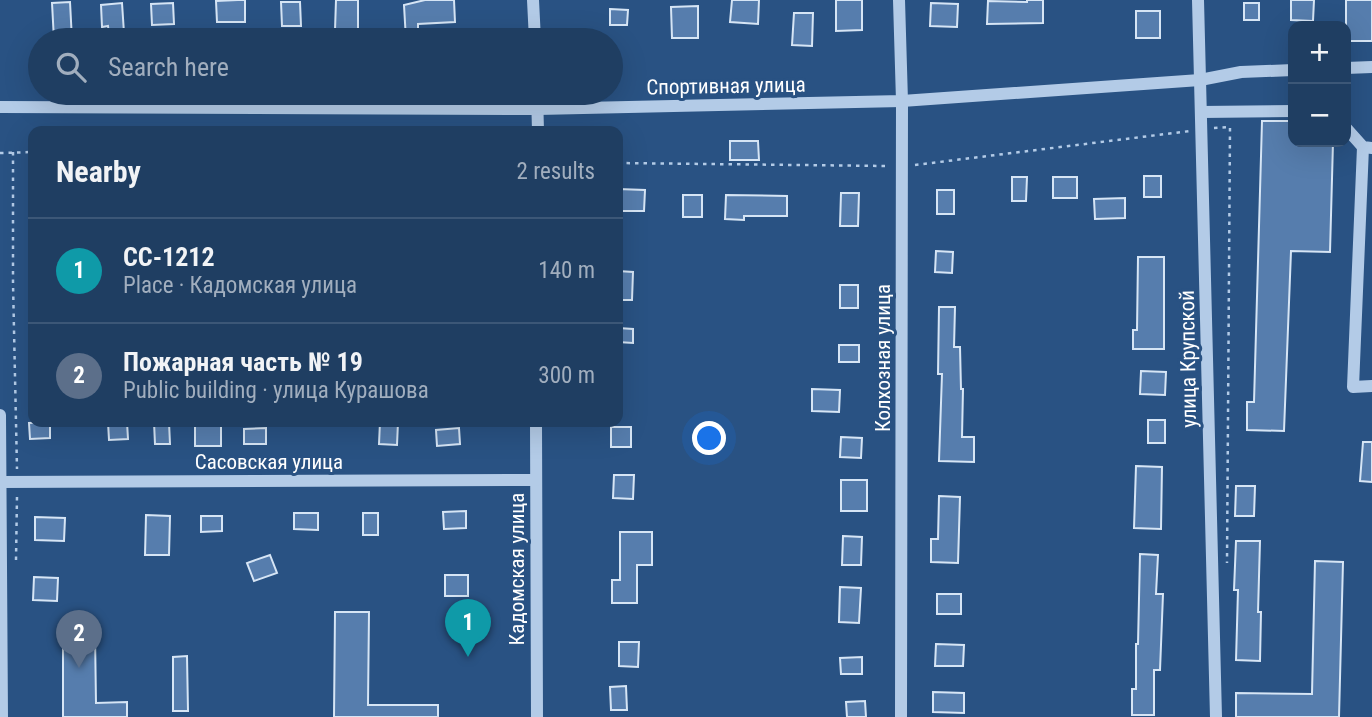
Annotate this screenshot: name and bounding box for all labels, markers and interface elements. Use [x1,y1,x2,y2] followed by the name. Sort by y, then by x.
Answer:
[1288,21,1351,147] map controls
[1288,21,1351,84] button: +
[28,28,623,105] search box
[52,48,90,86] icon: search
[108,52,229,82] text: Search here
[646,73,806,99] street label: Спортивная улица
[1288,84,1351,147] button: −
[56,154,141,189] text: Nearby
[517,158,595,185] text: 2 results
[123,242,215,272] text: СС-1212
[73,257,85,284] text: 1
[538,257,595,284] text: 140 m
[123,272,357,299] text: Place · Кадомская улица
[871,284,895,432] street label: Колхозная улица
[1175,290,1201,428] street label: улица Крупской
[123,347,363,377] text: Пожарная часть № 19
[73,362,85,389] text: 2
[538,362,595,389] text: 300 m
[123,377,429,404] text: Public building · улица Курашова
[692,421,726,455] your location
[195,450,343,474] street label: Сасовская улица
[505,493,529,645] street label: Кадомская улица
[445,599,491,657] pin: 1
[56,610,102,668] pin: 2

